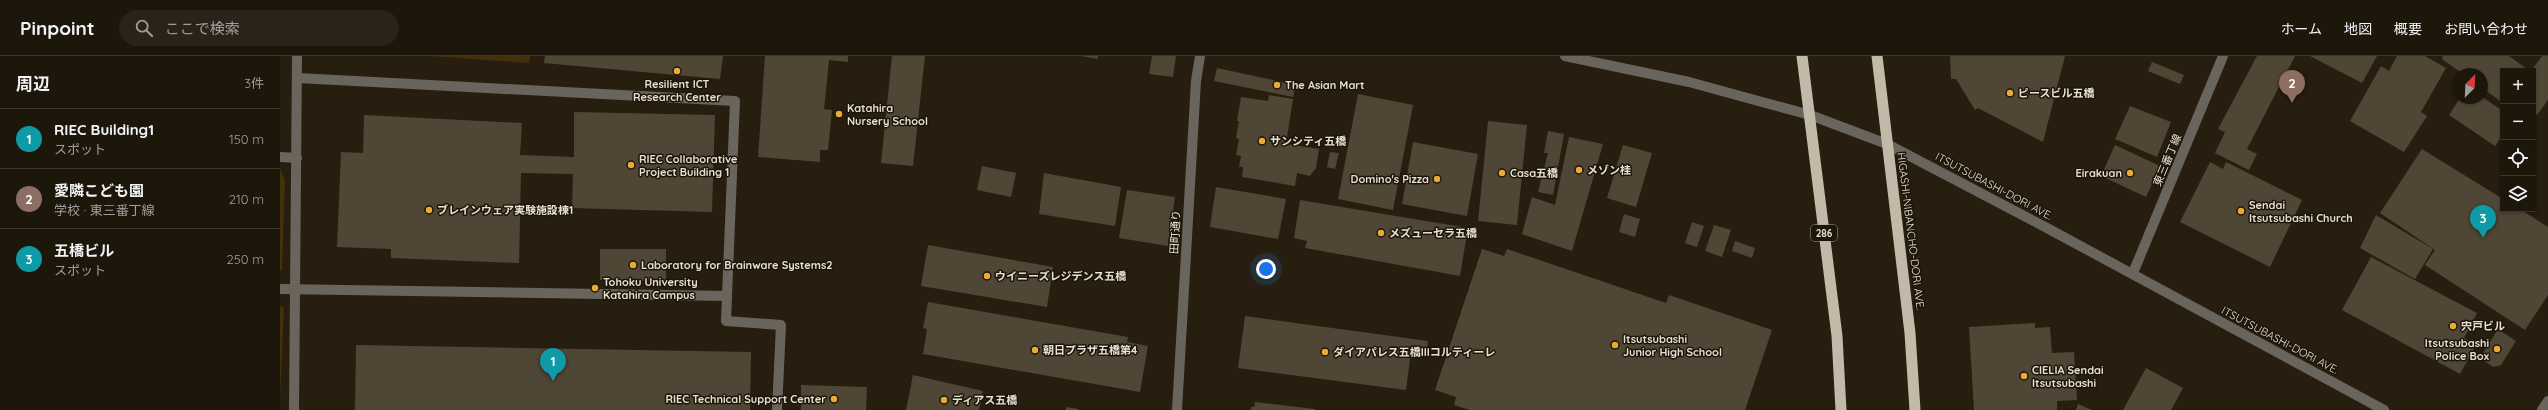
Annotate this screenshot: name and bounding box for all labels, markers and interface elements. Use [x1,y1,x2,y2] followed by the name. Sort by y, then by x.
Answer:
[119,10,399,46] search box
[20,16,95,40] text: Pinpoint
[133,17,155,39] icon: search
[165,19,240,38] text: ここで検索
[2280,20,2322,38] text: ホーム
[2344,20,2372,38] text: 地図
[2394,20,2422,38] text: 概要
[2444,20,2528,38] text: お問い合わせ
[672,66,682,76] marker: Resilient ICT Research Center
[2452,68,2488,104] north arrow
[2500,68,2536,212] map controls
[2500,68,2536,104] button: +
[2279,70,2305,103] pin: 2
[16,73,50,94] text: 周辺
[244,75,264,91] text: 3件
[633,77,721,104] place label: Resilient ICT Research Center
[1285,78,1365,92] place label: The Asian Mart
[1272,80,1282,90] marker: The Asian Mart
[2018,86,2094,100] place label: ピースビル五橋
[2005,88,2015,98] marker: ピースビル五橋
[847,101,928,128] place label: Katahira Nursery School
[2500,104,2536,140] button: −
[834,109,844,119] marker: Katahira Nursery School
[54,120,154,139] text: RIEC Building1
[26,131,32,147] text: 1
[229,131,264,147] text: 150 m
[2150,132,2184,188] street label: 東三番丁線
[1270,134,1346,148] place label: サンシティ五橋
[1257,136,1267,146] marker: サンシティ五橋
[2500,140,2536,176] button: locate
[54,141,106,157] text: スポット
[1933,149,2055,223] street label: ITSUTSUBASHI-DORI AVE.
[1894,151,1928,311] street label: HIGASHI-NIBANCHO-DORI AVE.
[639,152,738,179] place label: RIEC Collaborative Project Building 1
[626,160,636,170] marker: RIEC Collaborative Project Building 1
[1587,163,1631,177] place label: メゾン桂
[1574,165,1584,175] marker: メゾン桂
[1510,166,1558,180] place label: Casa五橋
[2075,166,2122,180] place label: Eirakuan
[1497,168,1507,178] marker: Casa五橋
[2125,168,2135,178] marker: Eirakuan
[1351,172,1429,186] place label: Domino's Pizza
[1432,174,1442,184] marker: Domino's Pizza
[2500,176,2536,212] button: layers
[54,181,144,200] text: 愛隣こども園
[25,191,33,207] text: 2
[229,191,264,207] text: 210 m
[2249,198,2353,225] place label: Sendai Itsutsubashi Church
[54,202,155,218] text: 学校 · 東三番丁線
[437,203,573,217] place label: ブレインウェア実験施設棟1
[424,205,434,215] marker: ブレインウェア実験施設棟1
[2470,205,2496,238] pin: 3
[2236,206,2246,216] marker: Sendai Itsutsubashi Church
[1167,210,1183,254] street label: 田町通り
[1811,225,1837,241] road number: 286
[1389,226,1477,240] place label: メズューセラ五橋
[1376,228,1386,238] marker: メズューセラ五橋
[54,241,114,260] text: 五橋ビル
[26,251,32,267] text: 3
[227,251,264,267] text: 250 m
[641,258,833,272] place label: Laboratory for Brainware Systems2
[1256,259,1276,279] your location
[628,260,638,270] marker: Laboratory for Brainware Systems2
[54,262,106,278] text: スポット
[995,269,1126,283] place label: ウイニーズレジデンス五橋
[982,271,992,281] marker: ウイニーズレジデンス五橋
[603,275,698,302] place label: Tohoku University Katahira Campus
[590,283,600,293] marker: Tohoku University Katahira Campus
[2219,303,2341,377] street label: ITSUTSUBASHI-DORI AVE.
[2461,319,2505,333] place label: 宍戸ビル
[2448,321,2458,331] marker: 宍戸ビル
[1623,332,1722,359] place label: Itsutsubashi Junior High School
[2425,336,2490,363] place label: Itsutsubashi Police Box
[1610,340,1620,350] marker: Itsutsubashi Junior High School
[1043,343,1138,357] place label: 朝日プラザ五橋第4
[2492,344,2502,354] marker: Itsutsubashi Police Box
[1030,345,1040,355] marker: 朝日プラザ五橋第4
[1333,345,1495,359] place label: ダイアパレス五橋IIIコルティーレ
[1320,347,1330,357] marker: ダイアパレス五橋IIIコルティーレ
[540,348,566,381] pin: 1
[2032,363,2104,390] place label: CIELIA Sendai Itsutsubashi
[2019,371,2029,381] marker: CIELIA Sendai Itsutsubashi
[665,392,826,406] place label: RIEC Technical Support Center
[952,393,1017,407] place label: ディアス五橋
[829,394,839,404] marker: RIEC Technical Support Center
[939,395,949,405] marker: ディアス五橋

